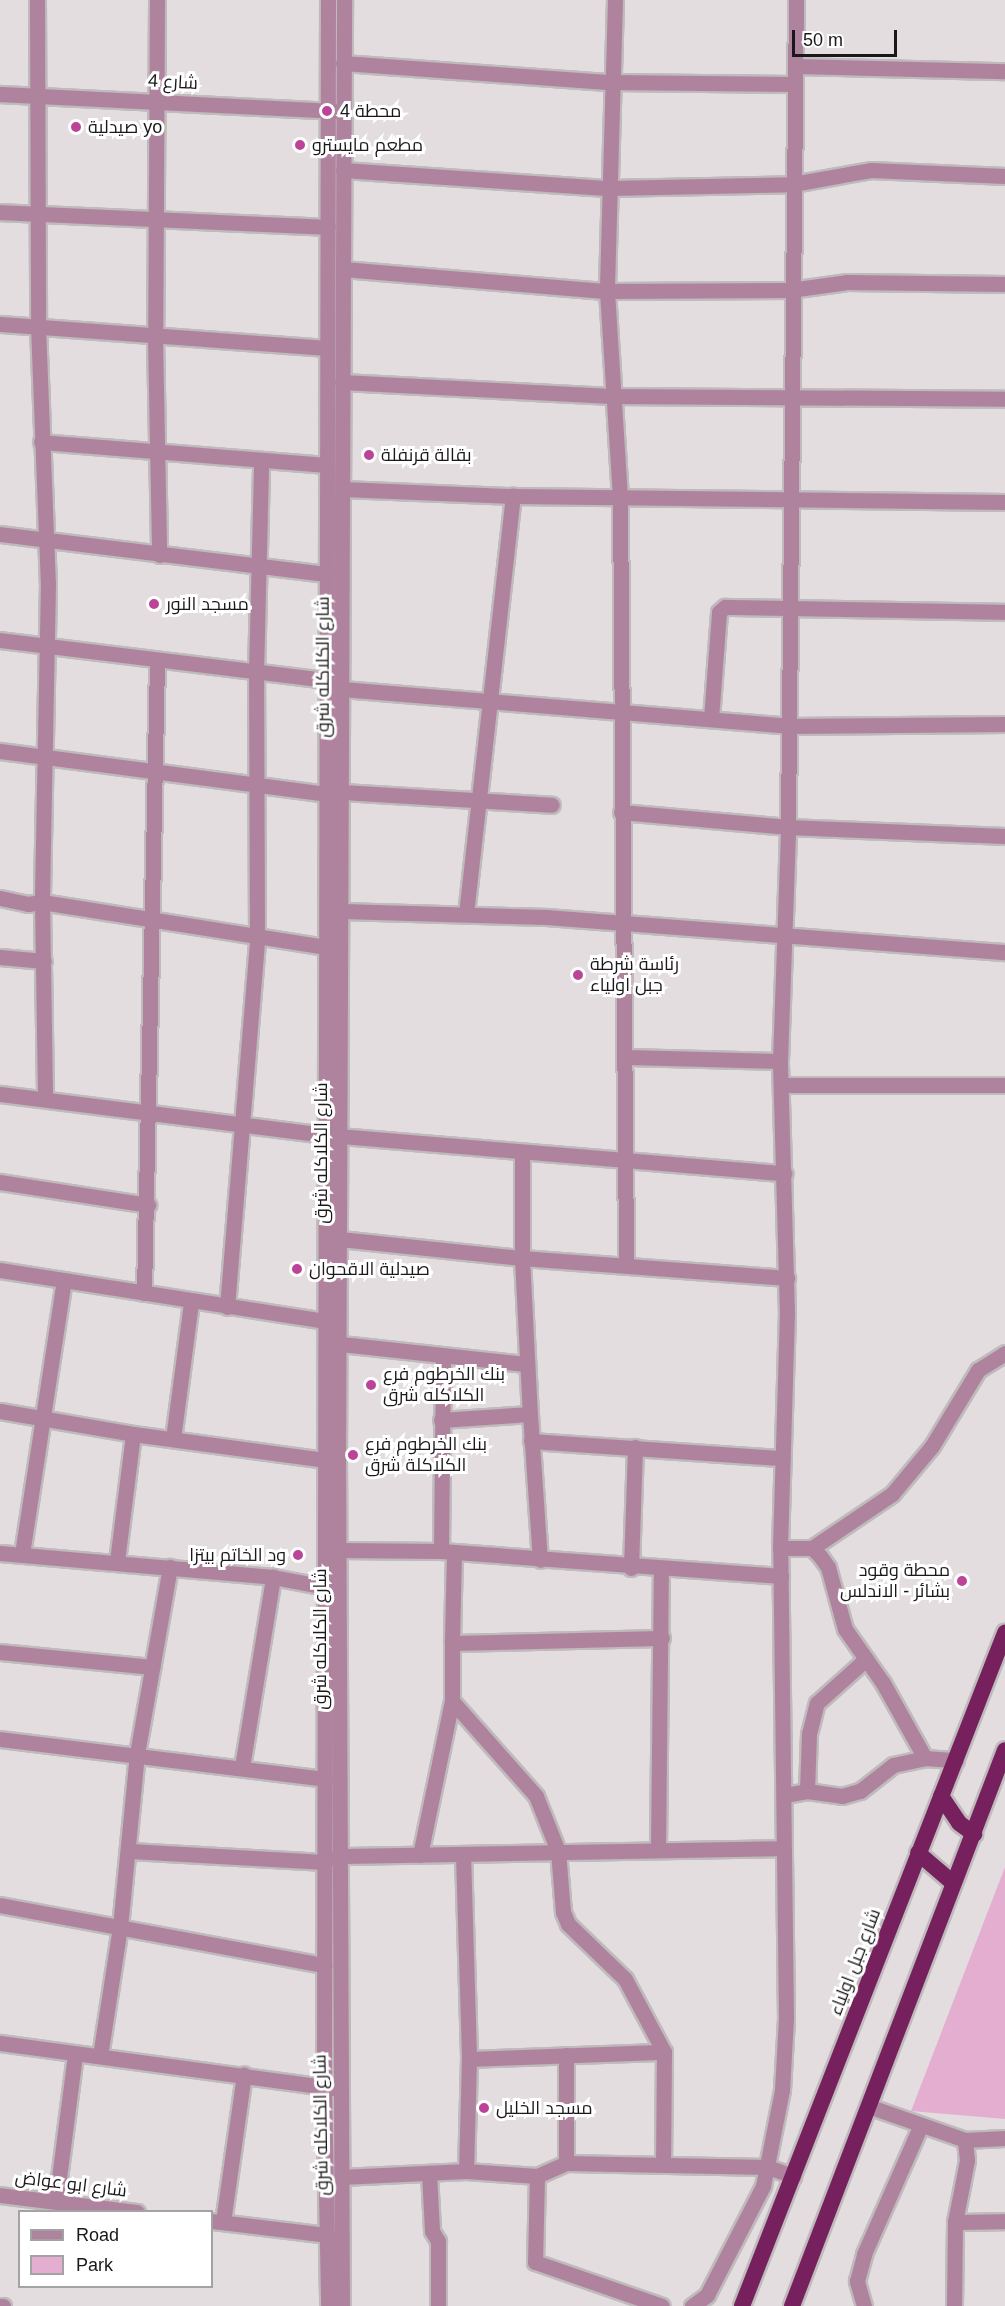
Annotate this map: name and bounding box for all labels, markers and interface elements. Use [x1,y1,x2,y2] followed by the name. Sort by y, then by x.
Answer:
[795,18,900,56] scale bar
[803,30,843,50] text: 50 m
[148,70,198,94] street label: شارع 4
[340,100,401,122] place label: محطة 4
[318,102,336,120] marker: محطة 4
[88,116,162,138] place label: صيدلية yo
[69,120,83,134] marker: صيدلية yo
[312,134,423,156] place label: مطعم مايسترو
[293,138,307,152] marker: مطعم مايسترو
[381,444,472,466] place label: بقالة قرنفلة
[362,448,376,462] marker: بقالة قرنفلة
[166,593,249,615] place label: مسجد النور
[312,596,334,738] street label: شارع الكلاكله شرق
[147,597,161,611] marker: مسجد النور
[590,954,679,996] place label: رئاسة شرطة جبل اولياء
[571,968,585,982] marker: رئاسة شرطة جبل اولياء
[310,1082,332,1224] street label: شارع الكلاكله شرق
[309,1258,430,1280] place label: صيدلية الاقحوان
[290,1262,304,1276] marker: صيدلية الاقحوان
[383,1364,505,1406] place label: بنك الخرطوم فرع الكلاكله شرق
[364,1378,378,1392] marker: بنك الخرطوم فرع الكلاكله شرق
[365,1434,487,1476] place label: بنك الخرطوم فرع الكلاكلة شرق
[346,1448,360,1462] marker: بنك الخرطوم فرع الكلاكلة شرق
[189,1544,286,1566] place label: ود الخاتم بيتزا
[291,1548,305,1562] marker: ود الخاتم بيتزا
[840,1560,950,1602] place label: محطة وقود بشائر - الاندلس
[309,1568,331,1710] street label: شارع الكلاكله شرق
[955,1574,969,1588] marker: محطة وقود بشائر - الاندلس
[825,1906,885,2018] street label: شارع جبل اولياء
[309,2054,333,2196] street label: شارع الكلاكله شرق
[496,2097,593,2119] place label: مسجد الخليل
[477,2101,491,2115] marker: مسجد الخليل
[14,2166,128,2202] street label: شارع ابو عواض
[18,2210,213,2288] legend
[76,2225,119,2245] text: Road
[76,2255,113,2275] text: Park

